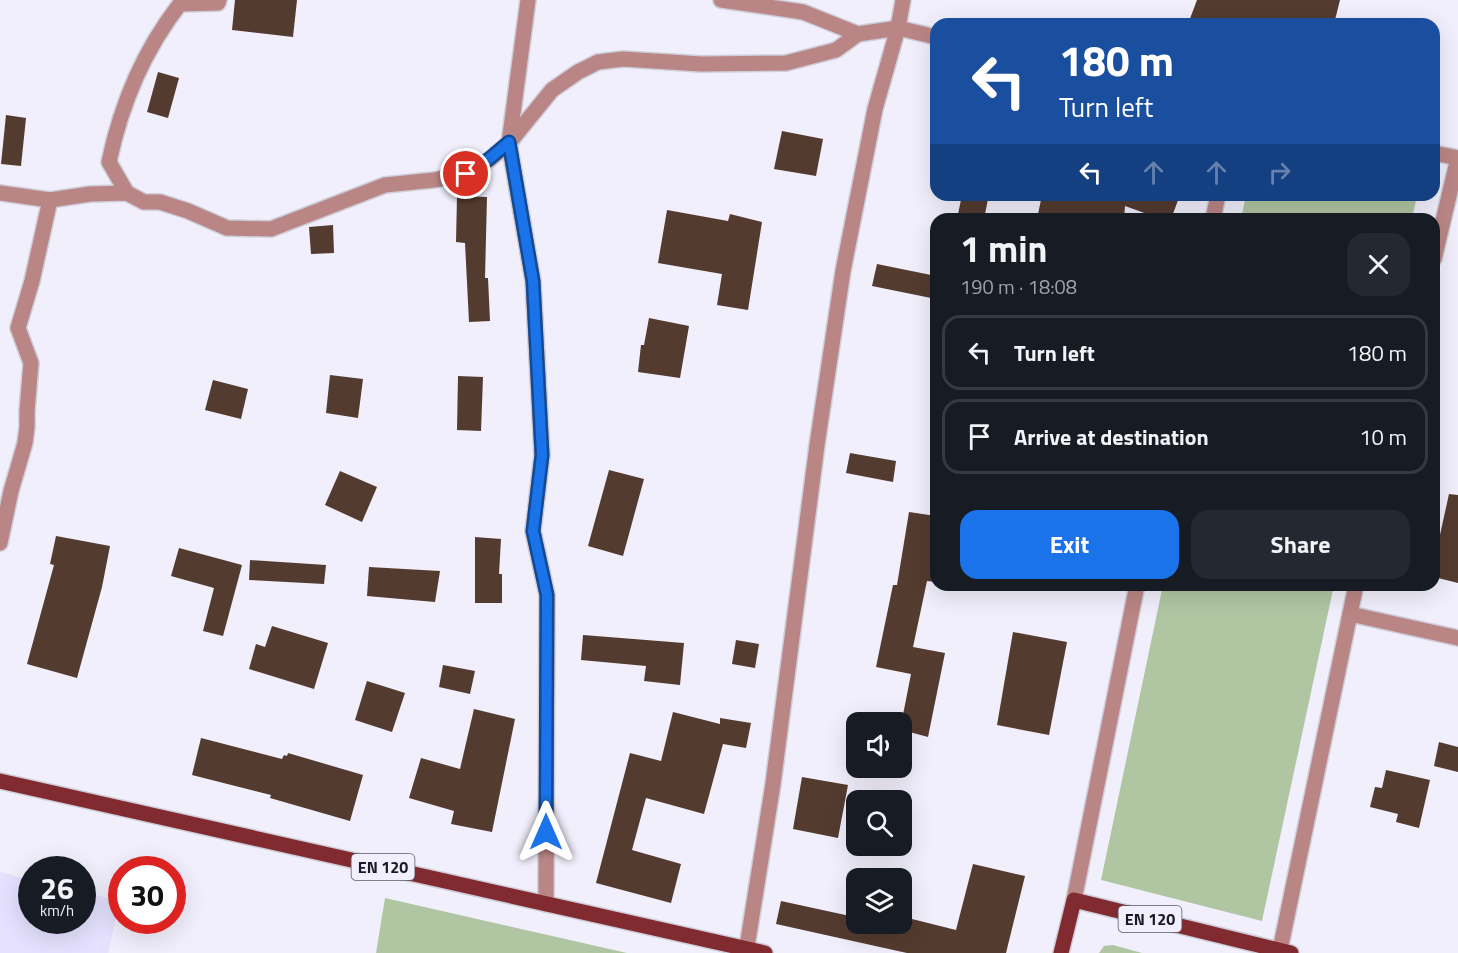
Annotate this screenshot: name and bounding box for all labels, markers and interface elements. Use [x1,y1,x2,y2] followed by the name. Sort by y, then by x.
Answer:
[1059,28,1174,92] text: 180 m
[960,42,1038,120] icon: left
[1059,86,1153,127] text: Turn left
[440,148,491,199] pin
[1074,156,1107,189] icon: left
[1137,156,1170,189] icon: ahead
[1200,156,1233,189] icon: ahead
[1263,156,1296,189] icon: right
[449,157,482,190] icon: arrive
[960,221,1047,276] text: 1 min
[1347,233,1410,296] button: close
[960,271,1077,302] text: 190 m · 18:08
[963,336,996,369] icon: left
[1014,336,1095,370] text: Turn left
[1347,336,1407,370] text: 180 m
[963,420,996,453] icon: arrive
[1014,420,1209,454] text: Arrive at destination
[1359,420,1407,454] text: 10 m
[960,510,1179,579] button: Exit
[1191,510,1410,579] button: Share
[846,712,912,934] map controls
[846,712,912,778] button: sound
[846,790,912,856] button: search
[514,800,578,864] position arrow
[352,854,415,880] road number: EN 120
[108,856,186,934] speed limit sign: 30
[40,865,74,911] text: 26
[846,868,912,934] button: layers
[40,899,74,922] text: km/h
[1118,906,1182,932] road number: EN 120

